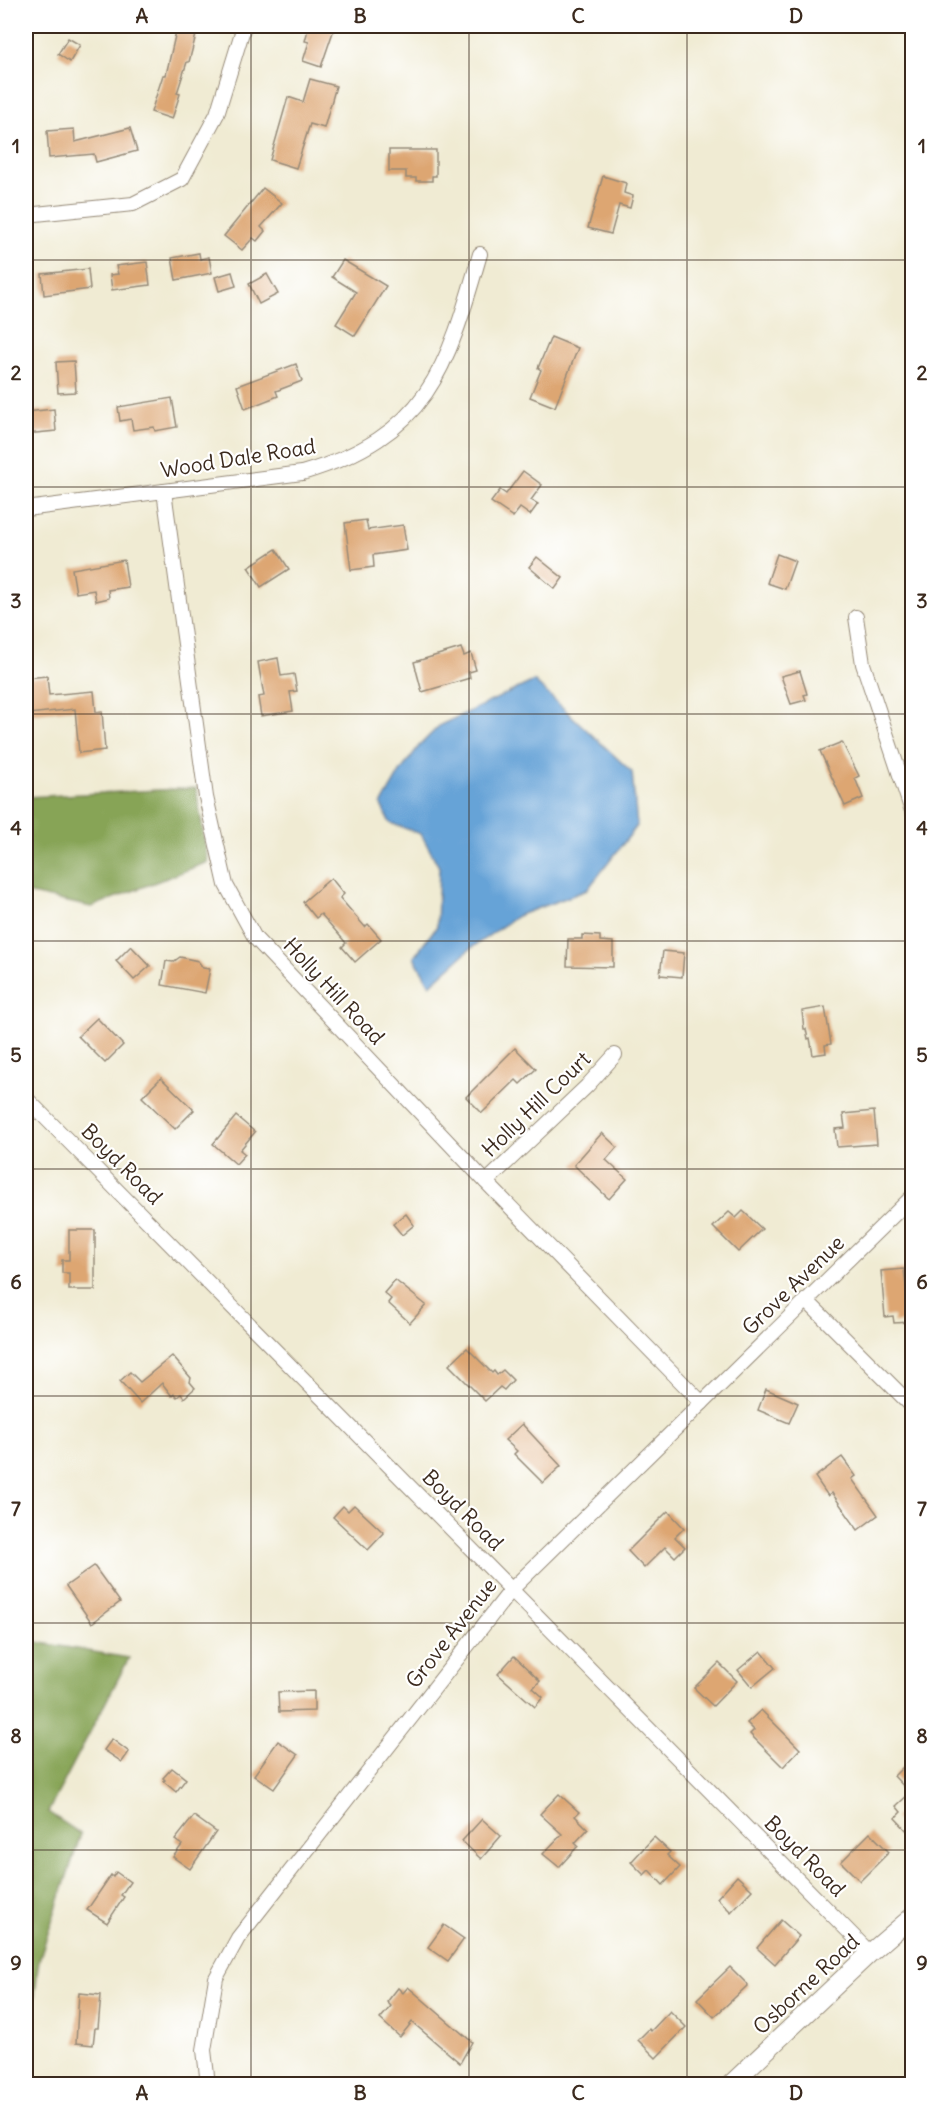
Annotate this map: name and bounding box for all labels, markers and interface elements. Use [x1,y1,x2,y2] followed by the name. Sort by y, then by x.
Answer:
[136,3,149,28] text: A
[353,3,367,28] text: B
[571,3,585,28] text: C
[789,3,803,28] text: D
[12,133,20,158] text: 1
[918,133,926,158] text: 1
[11,360,22,385] text: 2
[917,360,928,385] text: 2
[159,432,317,484] street label: Wood Dale Road
[10,588,22,613] text: 3
[916,588,928,613] text: 3
[10,815,22,840] text: 4
[916,815,928,840] text: 4
[278,932,390,1050] street label: Holly Hill Road
[10,1042,22,1067] text: 5
[916,1042,928,1067] text: 5
[476,1045,596,1163] street label: Holly Hill Court
[76,1118,168,1210] street label: Boyd Road
[736,1229,850,1341] street label: Grove Avenue
[10,1269,22,1294] text: 6
[916,1269,928,1294] text: 6
[417,1464,509,1556] street label: Boyd Road
[11,1496,21,1521] text: 7
[917,1496,927,1521] text: 7
[400,1573,502,1693] street label: Grove Avenue
[10,1723,22,1748] text: 8
[916,1723,928,1748] text: 8
[759,1810,851,1902] street label: Boyd Road
[747,1928,865,2040] street label: Osborne Road
[10,1950,22,1975] text: 9
[916,1950,928,1975] text: 9
[136,2080,149,2105] text: A
[353,2080,367,2105] text: B
[571,2080,585,2105] text: C
[789,2080,803,2105] text: D

